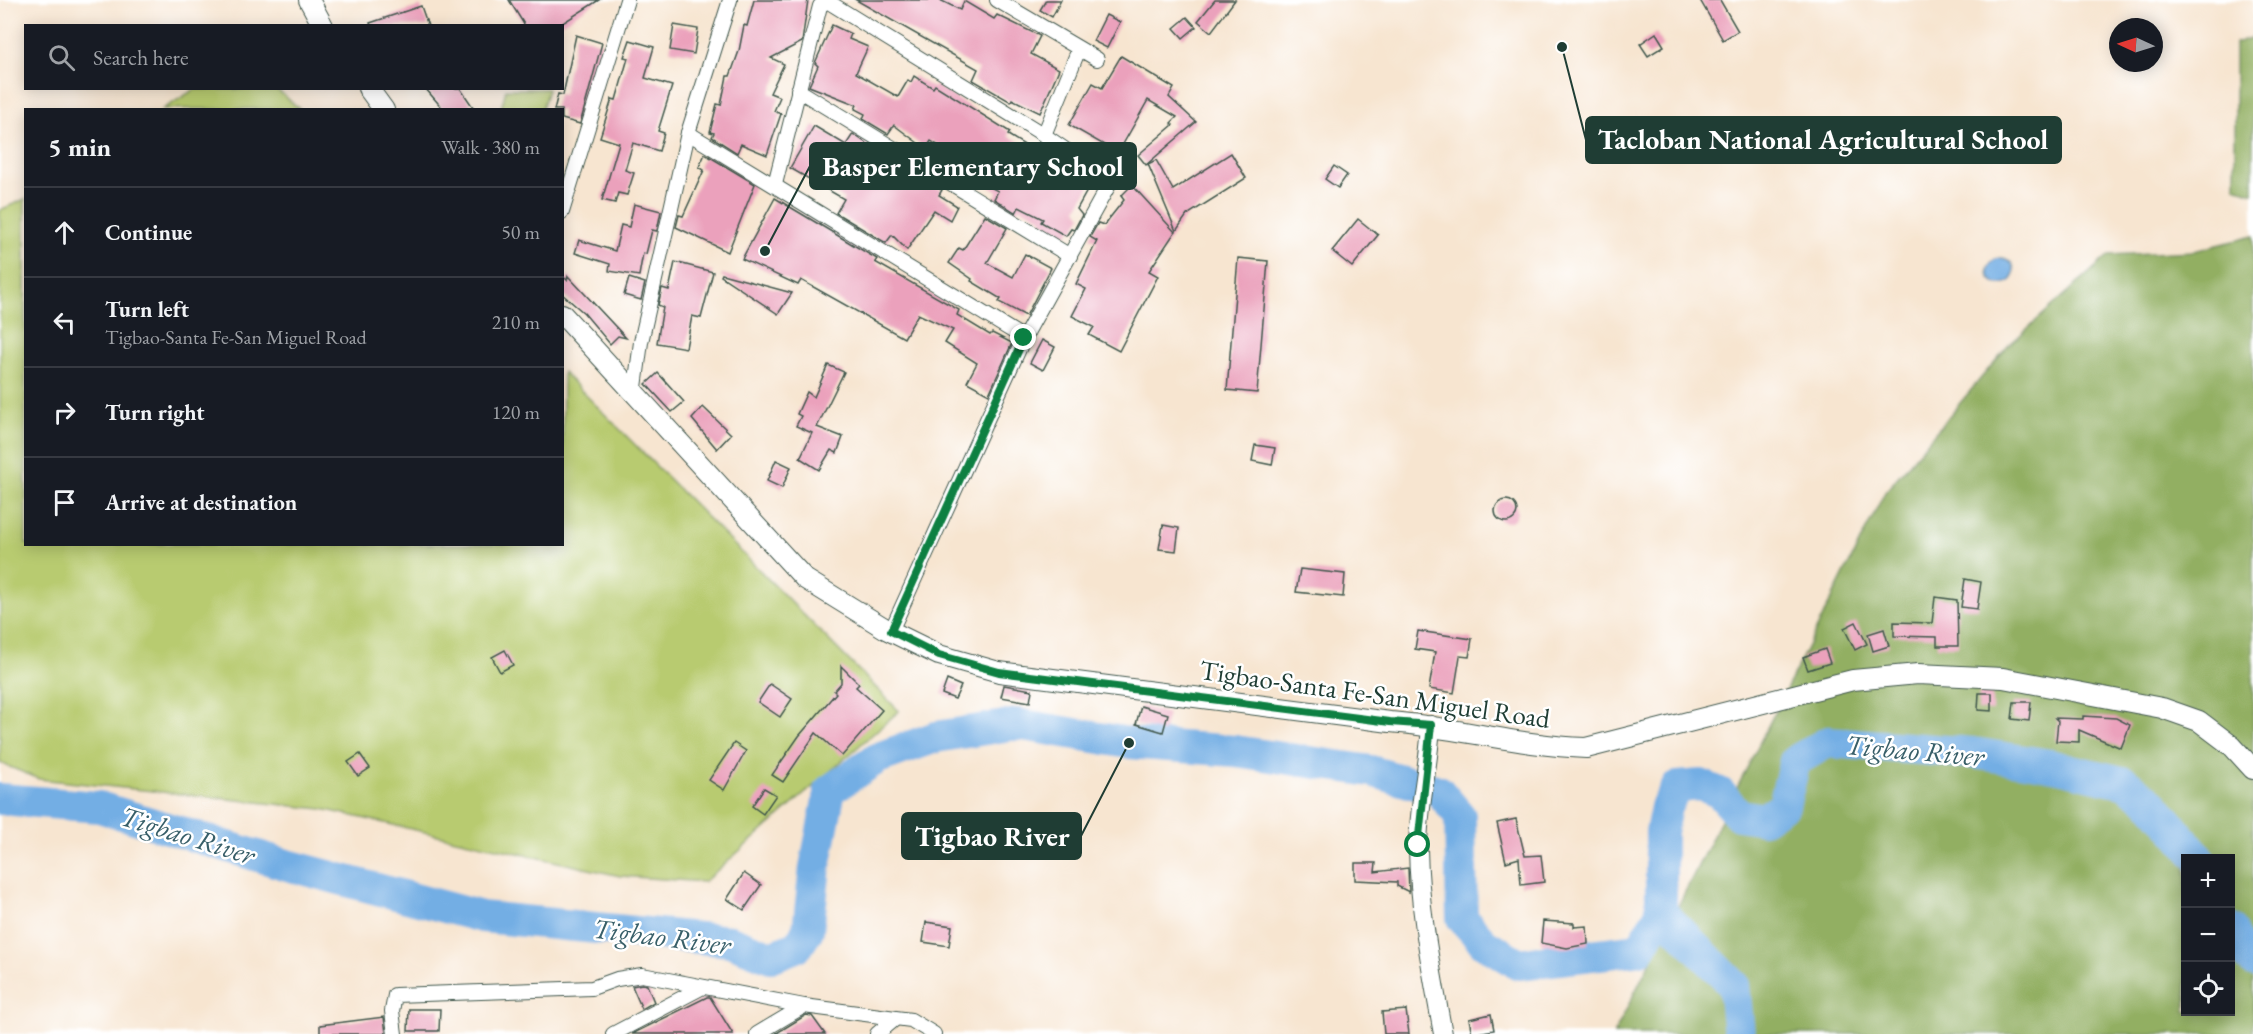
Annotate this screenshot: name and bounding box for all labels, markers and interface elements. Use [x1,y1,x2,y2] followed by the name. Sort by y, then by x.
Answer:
[2109,18,2163,72] north arrow
[24,24,564,90] search box
[45,41,78,74] icon: search
[93,43,188,72] text: Search here
[1586,117,2061,163] callout: Tacloban National Agricultural School
[1598,121,2048,157] text: Tacloban National Agricultural School
[48,130,111,164] text: 5 min
[441,134,540,160] text: Walk · 380 m
[810,143,1136,189] callout: Basper Elementary School
[822,148,1124,184] text: Basper Elementary School
[48,216,81,249] icon: ahead
[105,218,192,247] text: Continue
[501,219,540,245] text: 50 m
[105,295,189,324] text: Turn left
[48,306,81,339] icon: left
[492,309,540,335] text: 210 m
[105,324,367,350] text: Tigbao-Santa Fe-San Miguel Road
[1010,324,1036,350] route end
[48,396,81,429] icon: right
[105,398,204,427] text: Turn right
[492,399,540,425] text: 120 m
[48,486,81,519] icon: arrive
[105,488,297,517] text: Arrive at destination
[1198,652,1553,736] street label: Tigbao-Santa Fe-San Miguel Road
[1845,726,1987,774] water label: Tigbao River
[117,798,261,873] water label: Tigbao River
[902,813,1081,859] callout: Tigbao River
[914,818,1070,854] text: Tigbao River
[1404,831,1430,857] route start
[2181,854,2235,1016] map controls
[2181,854,2235,908] button: +
[2181,908,2235,962] button: −
[591,910,734,962] water label: Tigbao River
[2181,962,2235,1016] button: locate

